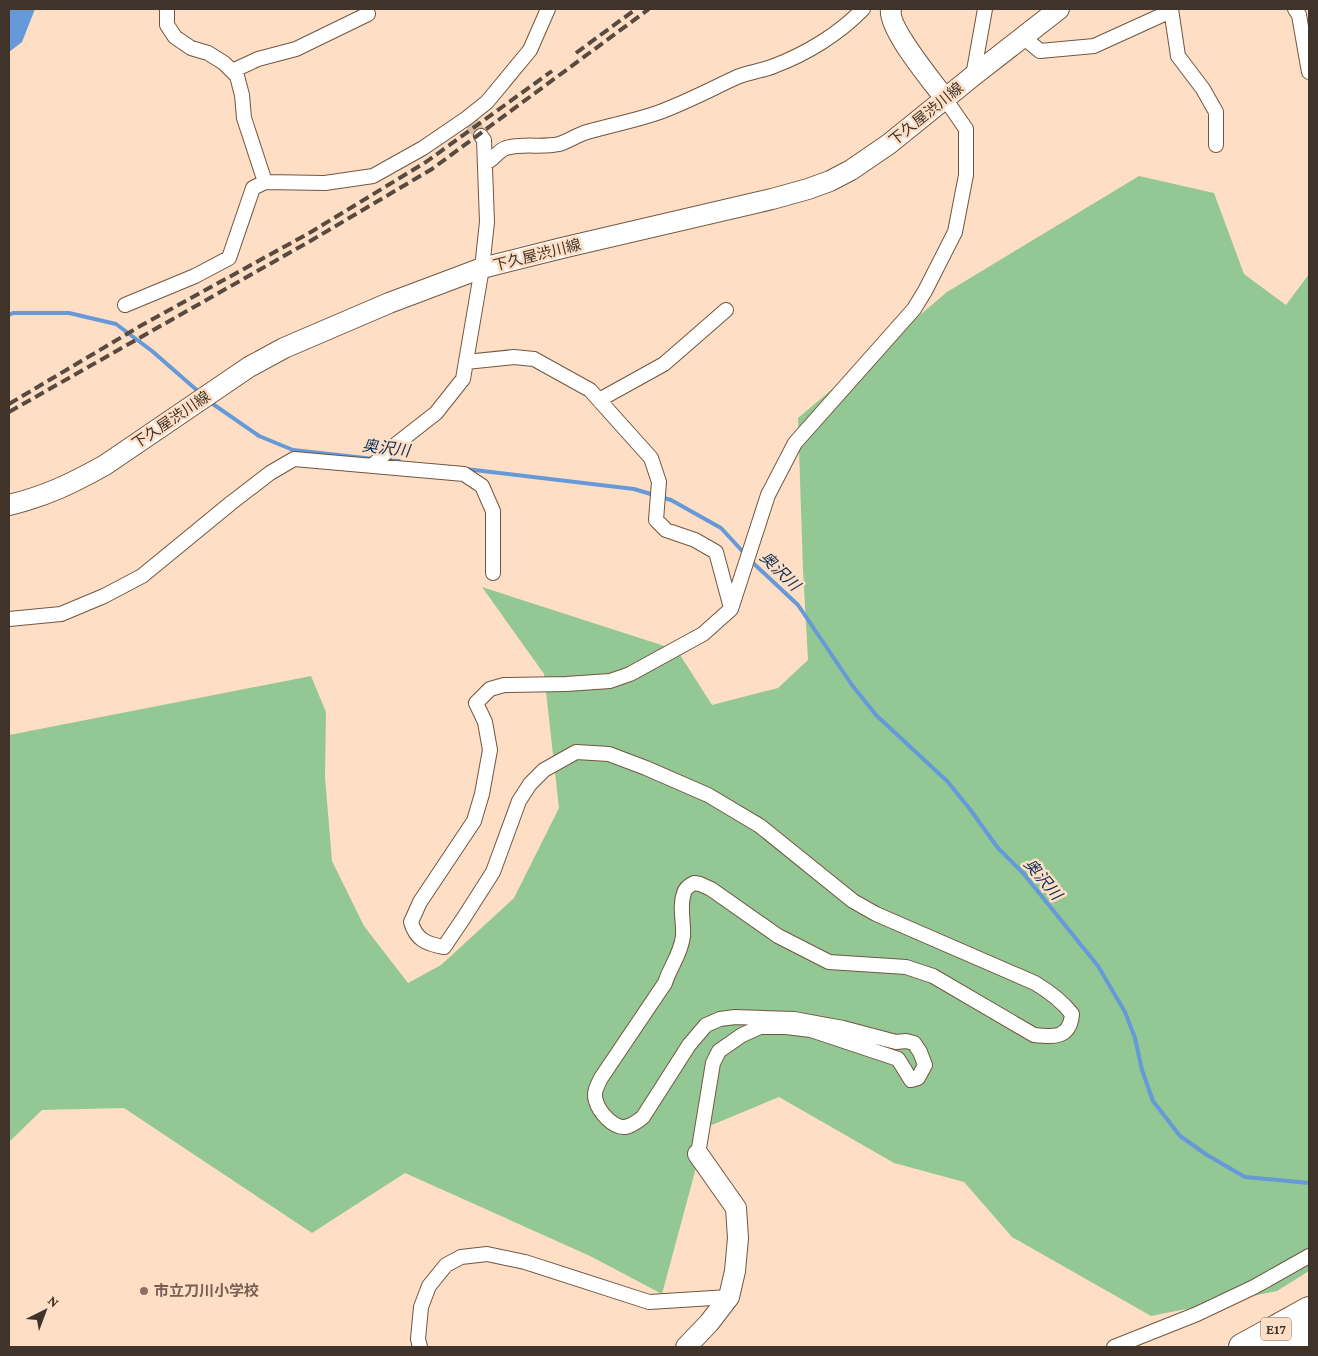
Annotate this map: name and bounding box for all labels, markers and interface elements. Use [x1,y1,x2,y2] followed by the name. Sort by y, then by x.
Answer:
[886,79,966,149] street label: 下久屋渋川線
[491,236,583,274] street label: 下久屋渋川線
[129,388,213,452] street label: 下久屋渋川線
[361,437,413,460] water label: 奥沢川
[757,548,805,595] water label: 奥沢川
[1021,855,1066,904] water label: 奥沢川
[154,1283,259,1299] place label: 市立刀川小学校
[138,1285,150,1297] marker: 市立刀川小学校
[20,1286,70,1336] north arrow
[45,1292,63,1311] text: N
[1261,1318,1291,1340] road number: E17

